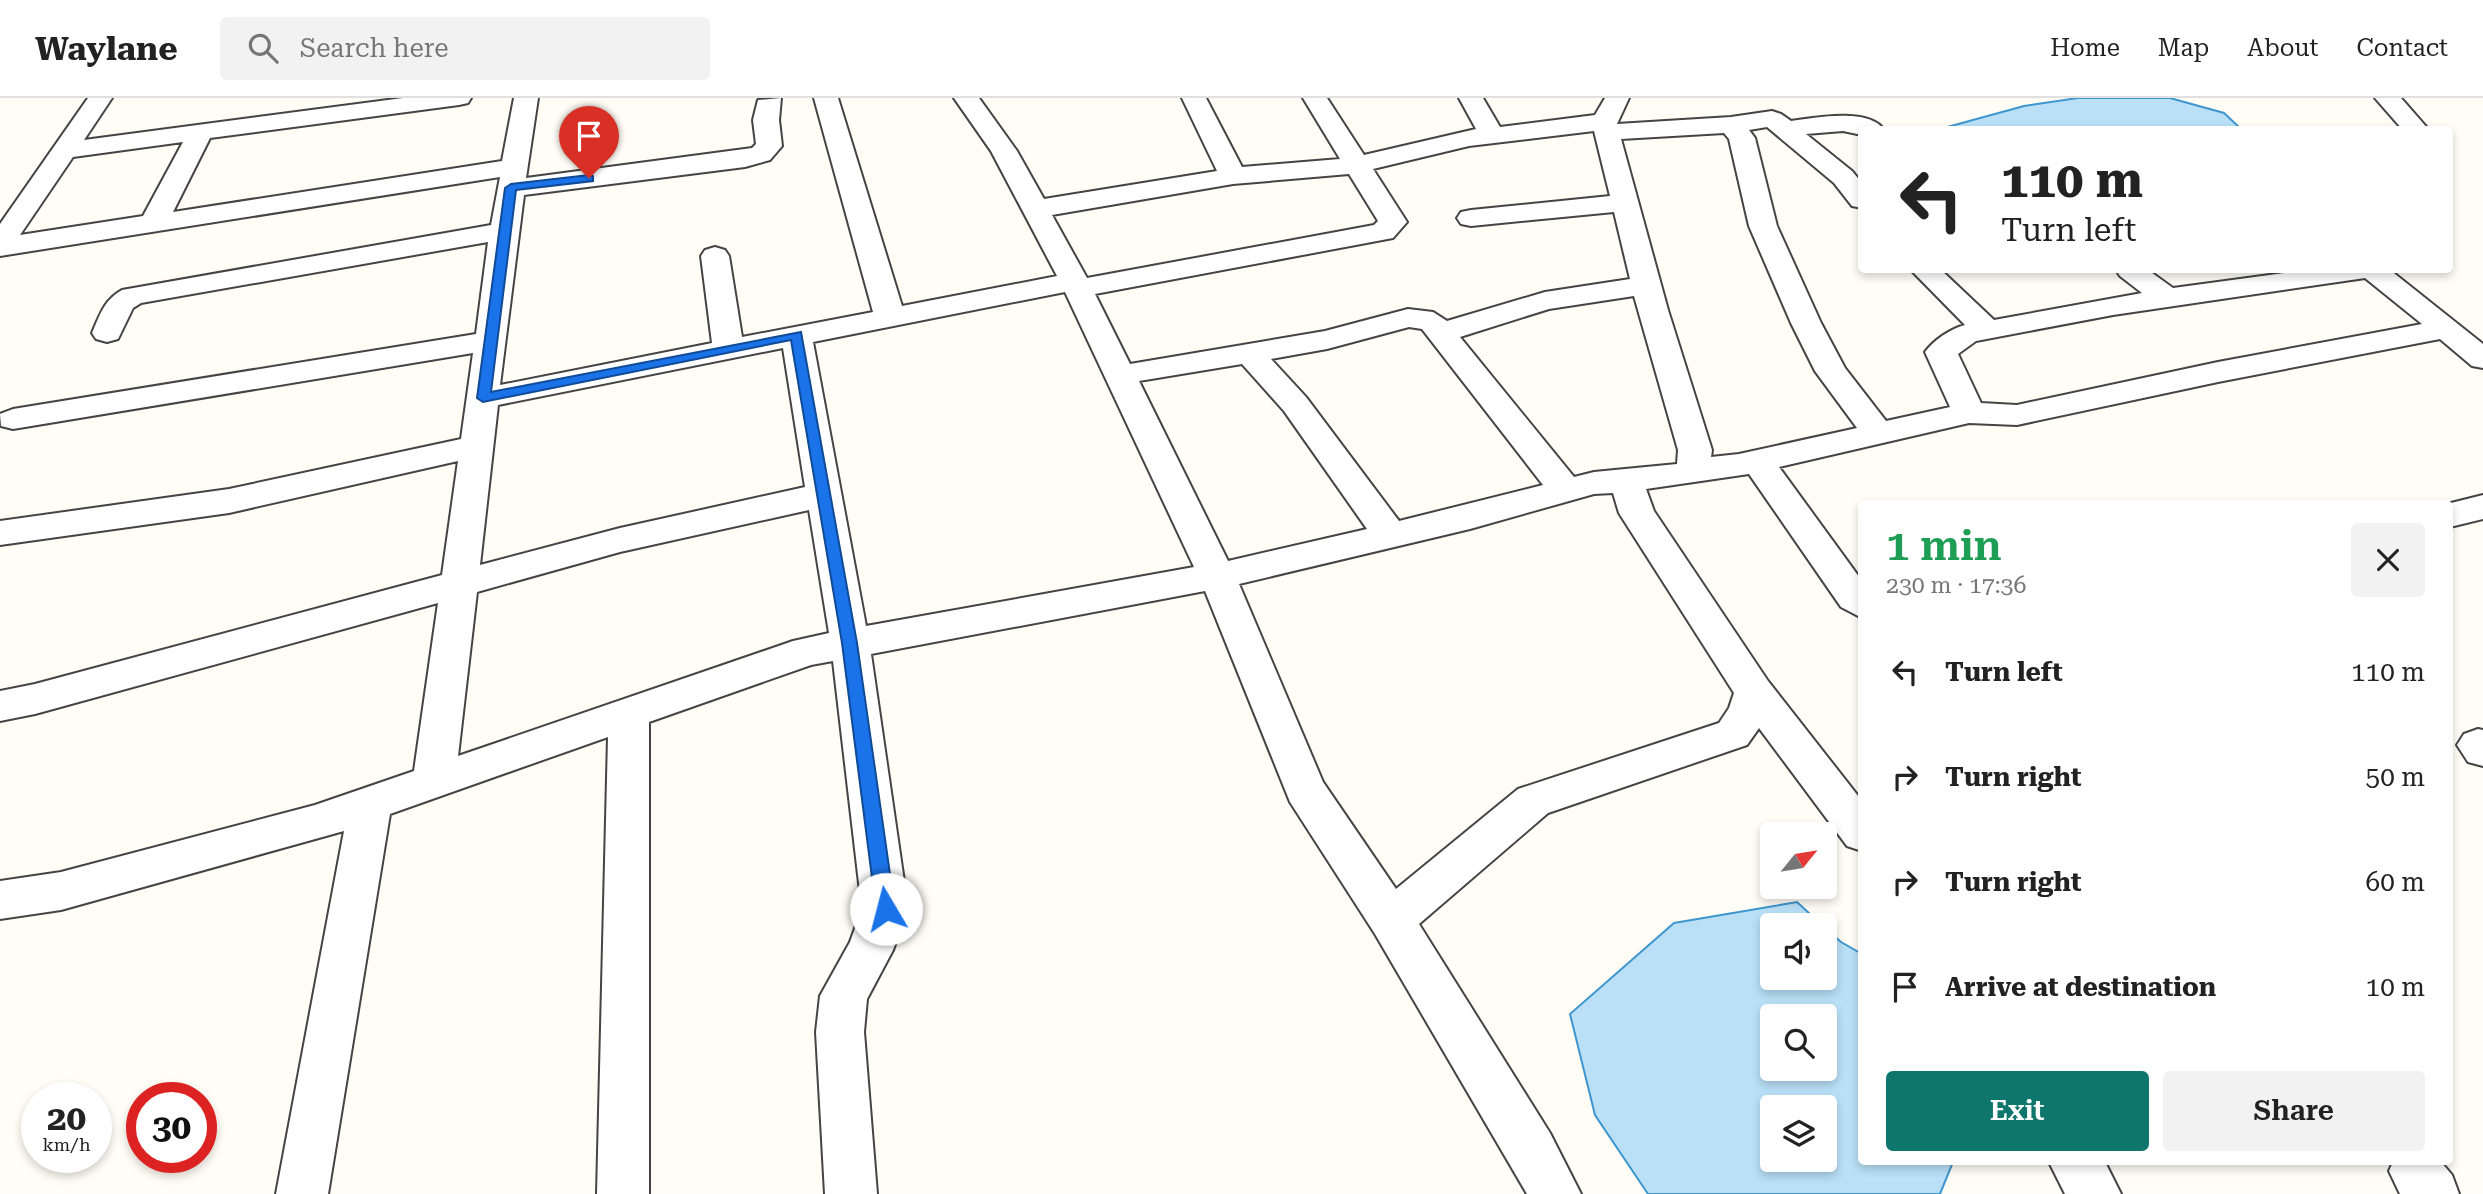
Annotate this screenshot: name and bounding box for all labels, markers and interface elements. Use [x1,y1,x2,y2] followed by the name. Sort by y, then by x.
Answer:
[220,17,710,80] search box
[35,29,178,68] text: Waylane
[244,29,282,67] icon: search
[300,33,449,63] text: Search here
[2050,34,2120,62] text: Home
[2158,34,2209,62] text: Map
[2247,34,2318,62] text: About
[2356,34,2448,62] text: Contact
[559,106,619,178] pin
[570,117,608,155] icon: arrive
[2001,152,2143,209] text: 110 m
[1886,154,1977,245] icon: left
[2001,211,2136,249] text: Turn left
[1886,521,2002,570] text: 1 min
[2351,523,2425,597] button: close
[1886,572,2026,599] text: 230 m · 17:36
[1886,653,1924,691] icon: left
[1945,657,2063,687] text: Turn left
[2351,657,2425,687] text: 110 m
[1886,758,1924,796] icon: right
[1945,762,2081,792] text: Turn right
[2366,762,2425,792] text: 50 m
[1760,822,1838,900] north arrow
[1760,822,1837,1172] map controls
[1886,863,1924,901] icon: right
[1945,867,2081,897] text: Turn right
[2366,867,2425,897] text: 60 m
[849,872,923,946] position arrow
[1760,913,1837,990] button: sound
[1886,968,1924,1006] icon: arrive
[1945,972,2216,1002] text: Arrive at destination
[2366,972,2425,1002] text: 10 m
[1760,1004,1837,1081] button: search
[1886,1071,2149,1151] button: Exit
[2163,1071,2425,1151] button: Share
[126,1082,217,1173] speed limit sign: 30
[1760,1095,1837,1172] button: layers
[47,1098,86,1139] text: 20
[42,1134,91,1155] text: km/h

